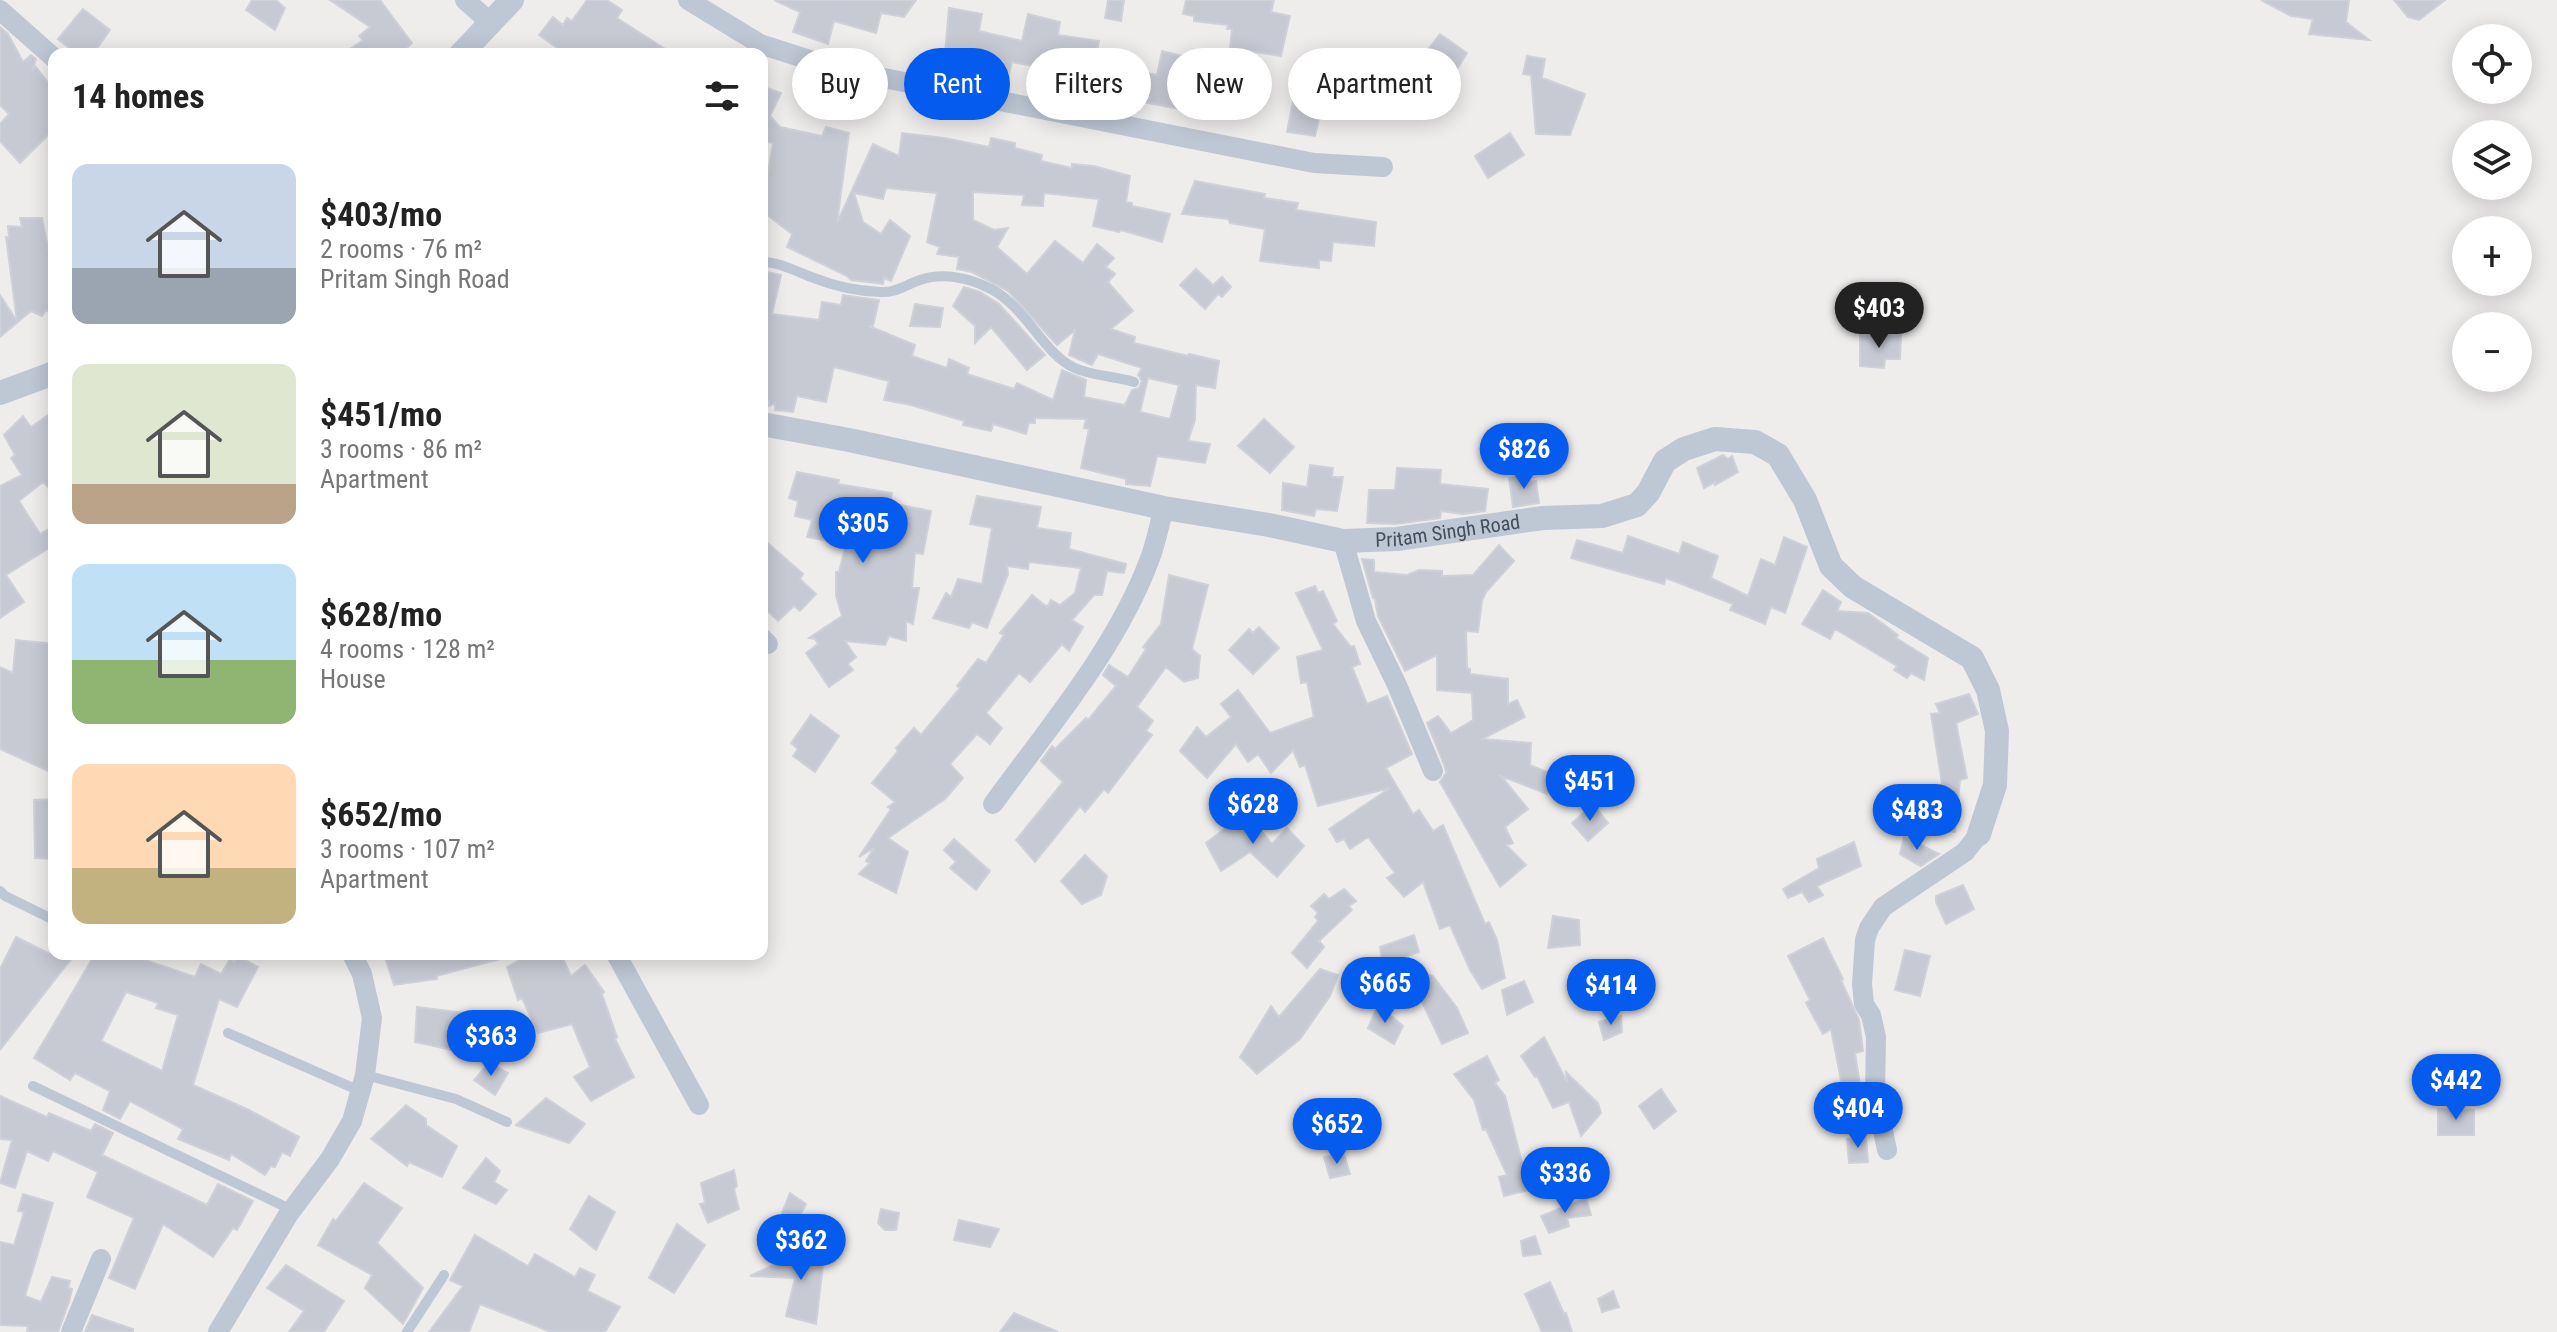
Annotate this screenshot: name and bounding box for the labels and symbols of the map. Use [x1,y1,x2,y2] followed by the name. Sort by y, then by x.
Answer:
[1832,282,1926,350] pin: $403
[1477,423,1571,491] pin: $826
[816,497,910,565] pin: $305
[1375,509,1522,552] street label: Pritam Singh Road
[1543,755,1637,823] pin: $451
[1206,778,1300,846] pin: $628
[1870,784,1964,852] pin: $483
[1338,957,1432,1025] pin: $665
[1564,959,1658,1027] pin: $414
[444,1010,538,1078] pin: $363
[2409,1054,2503,1122] pin: $442
[1811,1082,1905,1150] pin: $404
[1290,1098,1384,1166] pin: $652
[1518,1147,1612,1215] pin: $336
[754,1214,848,1282] pin: $362

